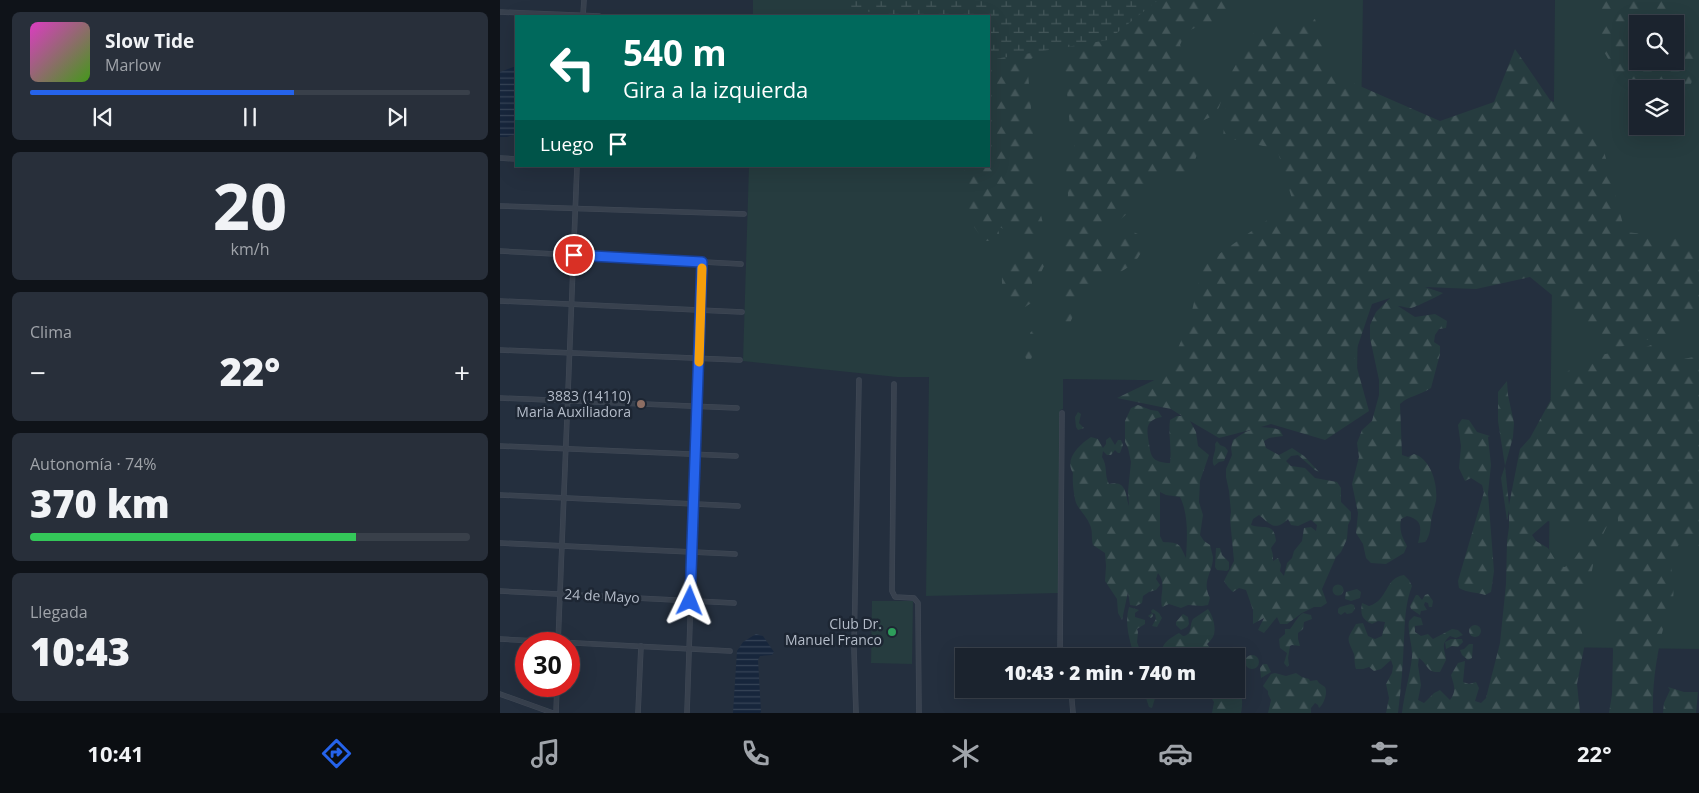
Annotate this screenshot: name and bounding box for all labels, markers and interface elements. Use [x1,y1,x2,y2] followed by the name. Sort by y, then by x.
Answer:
[1629,15,1684,135] map controls
[1629,15,1684,70] button: search
[105,28,194,54] text: Slow Tide
[623,29,727,76] text: 540 m
[540,35,605,100] icon: left
[105,54,161,76] text: Marlow
[623,74,808,104] text: Gira a la izquierda
[1629,80,1684,135] button: layers
[89,103,117,131] icon: previous
[236,103,264,131] icon: pause
[383,103,411,131] icon: next
[604,130,632,158] icon: arrive
[540,131,594,157] text: Luego
[213,161,287,249] text: 20
[553,234,595,276] pin
[231,238,269,260] text: km/h
[560,241,588,269] icon: arrive
[30,321,72,343] text: Clima
[220,345,280,397] text: 22°
[30,353,46,391] text: −
[454,353,470,391] text: +
[516,386,631,421] place label: 3883 (14110) Maria Auxiliadora
[635,398,647,410] marker: 3883 (14110) Maria Auxiliadora
[30,453,156,475] text: Autonomía · 74%
[30,477,170,529] text: 370 km
[663,574,715,626] position arrow
[564,584,640,607] street label: 24 de Mayo
[30,601,88,623] text: Llegada
[785,614,882,649] place label: Club Dr. Manuel Franco
[30,625,130,677] text: 10:43
[886,626,898,638] marker: Club Dr. Manuel Franco
[515,632,580,697] speed limit sign: 30
[1004,660,1196,686] text: 10:43 · 2 min · 740 m
[319,736,354,771] icon: directions
[528,736,563,771] icon: music
[738,736,773,771] icon: phone
[948,736,983,771] icon: climate
[1158,736,1193,771] icon: car
[1367,736,1402,771] icon: filters
[87,738,144,768] text: 10:41
[1577,738,1612,768] text: 22°

